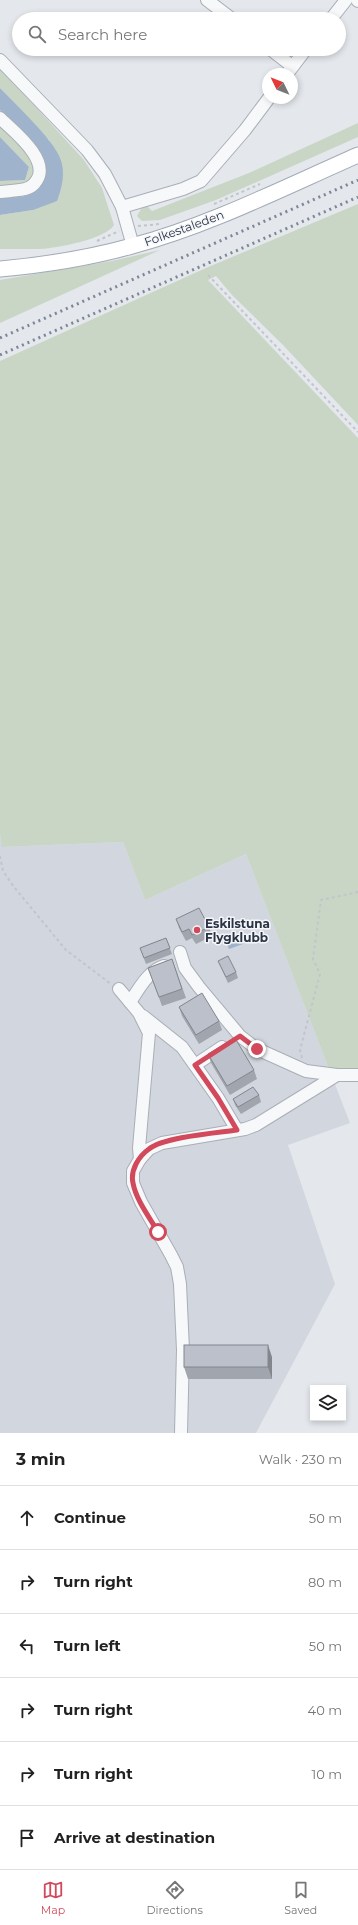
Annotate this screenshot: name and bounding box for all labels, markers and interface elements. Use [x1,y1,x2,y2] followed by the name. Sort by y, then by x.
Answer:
[12,12,346,56] search box
[26,23,48,45] icon: search
[58,25,147,44] text: Search here
[262,68,298,104] north arrow
[142,207,226,249] street label: Folkestaleden
[205,916,270,945] place label: Eskilstuna Flygklubb
[192,925,202,935] marker: Eskilstuna Flygklubb
[248,1040,266,1058] route end
[149,1223,167,1241] route start
[310,1385,346,1421] map controls
[310,1385,346,1421] button: layers
[16,1449,66,1469] text: 3 min
[259,1451,342,1467] text: Walk · 230 m
[16,1507,38,1529] icon: ahead
[54,1508,126,1527] text: Continue
[309,1510,342,1526] text: 50 m
[16,1571,38,1593] icon: right
[54,1572,133,1591] text: Turn right
[308,1574,342,1590] text: 80 m
[16,1635,38,1657] icon: left
[54,1636,121,1655] text: Turn left
[309,1638,342,1654] text: 50 m
[16,1699,38,1721] icon: right
[54,1700,133,1719] text: Turn right
[308,1702,342,1718] text: 40 m
[16,1763,38,1785] icon: right
[54,1764,133,1783] text: Turn right
[312,1766,342,1782] text: 10 m
[16,1827,38,1849] icon: arrive
[54,1828,215,1847] text: Arrive at destination
[41,1879,65,1917] tab: Map
[147,1879,203,1917] tab: Directions
[284,1879,317,1917] tab: Saved

